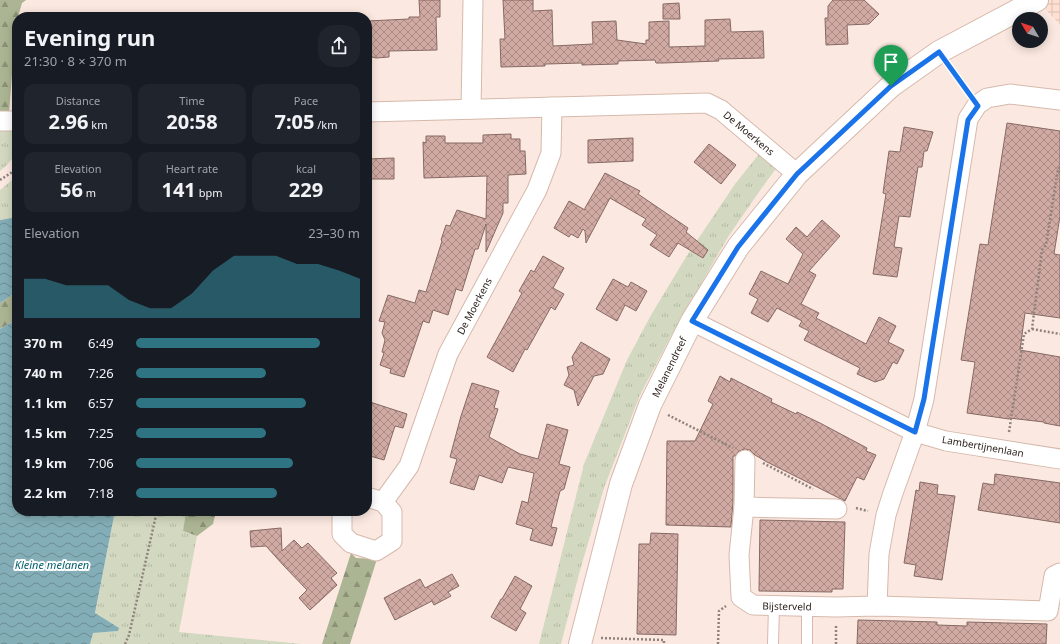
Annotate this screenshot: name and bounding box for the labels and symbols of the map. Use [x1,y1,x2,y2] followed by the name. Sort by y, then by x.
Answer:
[1012,12,1048,48] north arrow
[874,45,908,86] pin
[721,108,778,159] street label: De Moerkens
[453,275,495,337] street label: De Moerkens
[648,334,690,400] street label: Melanendreef
[941,432,1025,460] street label: Lambertijnenlaan
[15,557,89,572] water label: Kleine melanen
[762,599,812,613] street label: Bijsterveld

